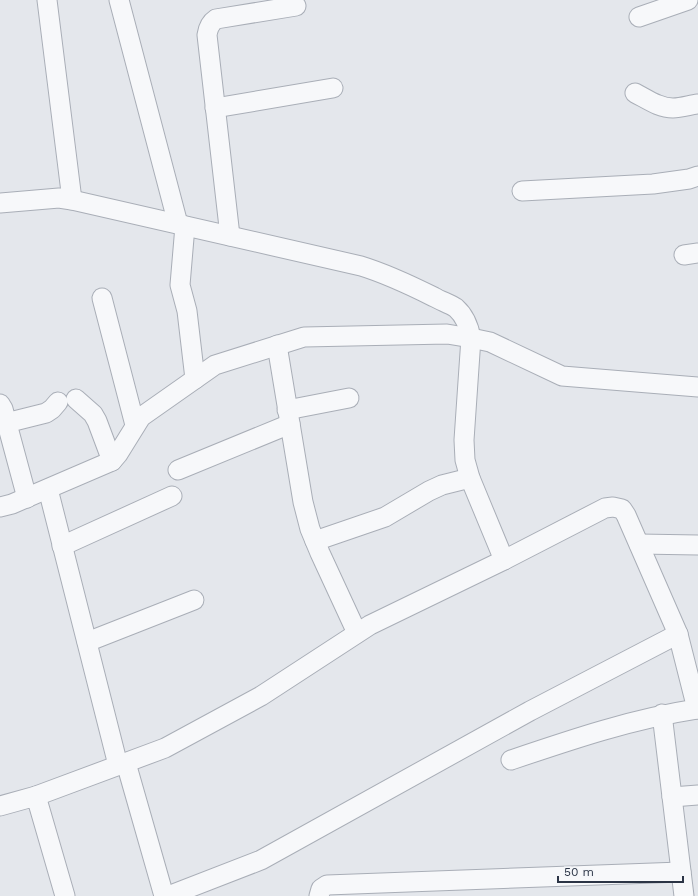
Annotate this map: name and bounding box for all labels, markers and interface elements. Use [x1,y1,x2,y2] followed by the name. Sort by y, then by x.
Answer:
[558,858,683,884] scale bar
[564,865,594,879] text: 50 m

